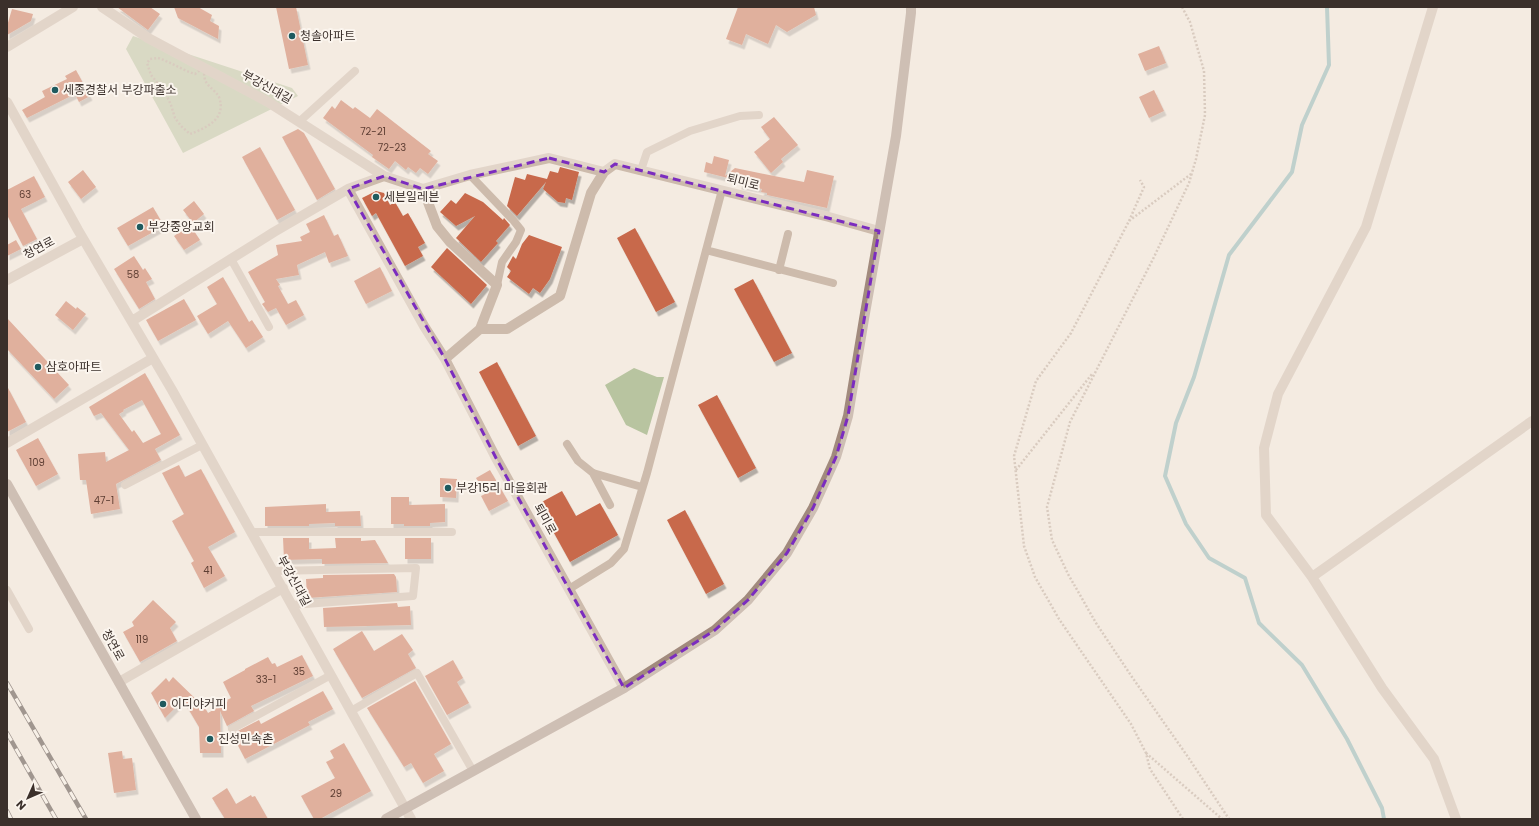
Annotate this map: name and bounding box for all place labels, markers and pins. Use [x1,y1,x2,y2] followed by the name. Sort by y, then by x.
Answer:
[300,27,355,44] place label: 청솔아파트
[287,31,297,41] marker: 청솔아파트
[63,81,177,98] place label: 세종경찰서 부강파출소
[50,85,60,95] marker: 세종경찰서 부강파출소
[384,188,439,205] place label: 세븐일레븐
[371,192,381,202] marker: 세븐일레븐
[148,218,214,235] place label: 부강중앙교회
[135,222,145,232] marker: 부강중앙교회
[46,358,101,375] place label: 삼호아파트
[33,362,43,372] marker: 삼호아파트
[456,479,548,496] place label: 부강15리 마을회관
[443,483,453,493] marker: 부강15리 마을회관
[171,695,226,712] place label: 이디야커피
[158,699,168,709] marker: 이디야커피
[218,730,273,747] place label: 진성민속촌
[205,734,215,744] marker: 진성민속촌

